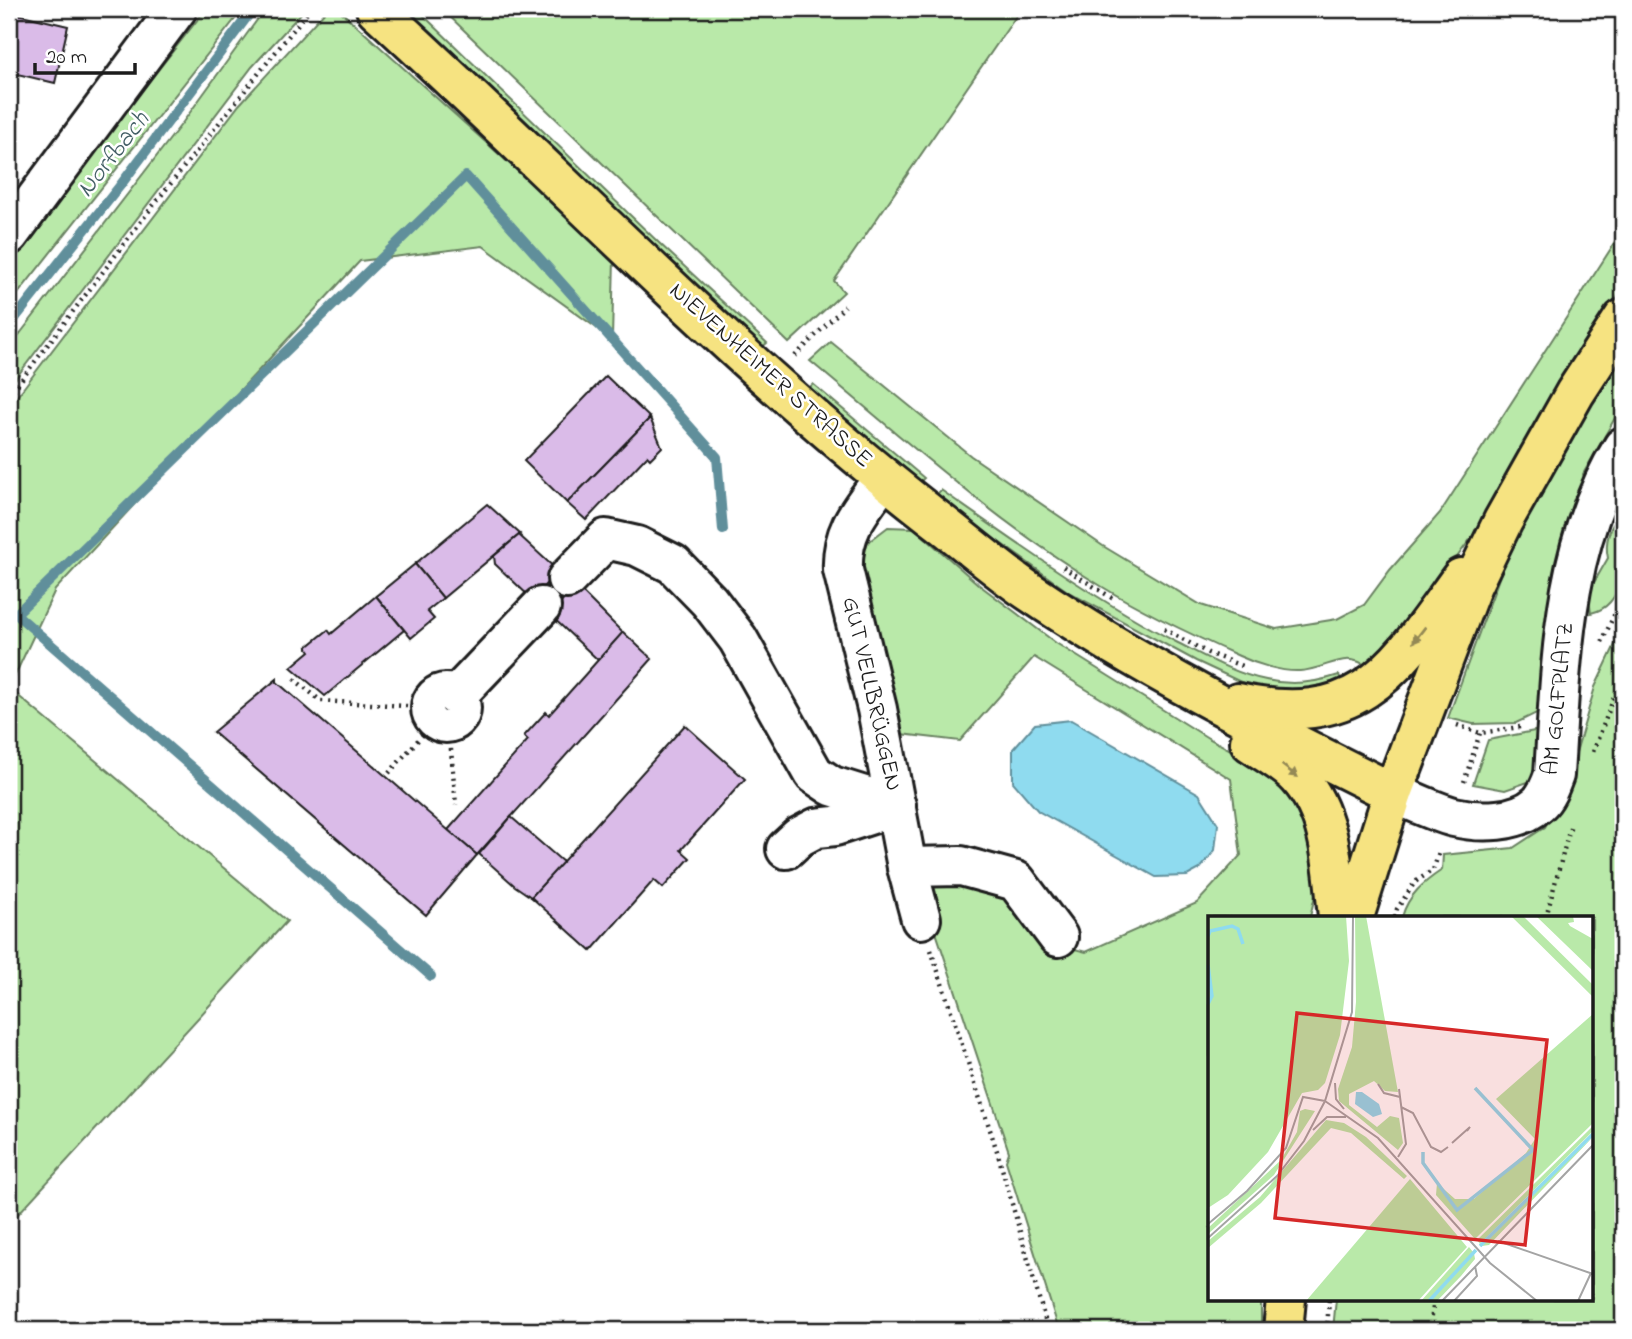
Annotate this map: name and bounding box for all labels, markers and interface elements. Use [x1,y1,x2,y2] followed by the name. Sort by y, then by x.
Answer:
[35,32,135,76] scale bar
[46,43,87,73] text: 20 m
[68,103,160,206] water label: Norfbach
[660,275,880,477] street label: NIEVENHEIMER STRASSE
[832,593,910,795] street label: GUT VELLBRÜGGEN
[1534,621,1584,777] street label: AM GOLFPLATZ
[1411,625,1426,643] one-way arrow
[1281,763,1299,777] one-way arrow
[1208,916,1594,1300] inset map

